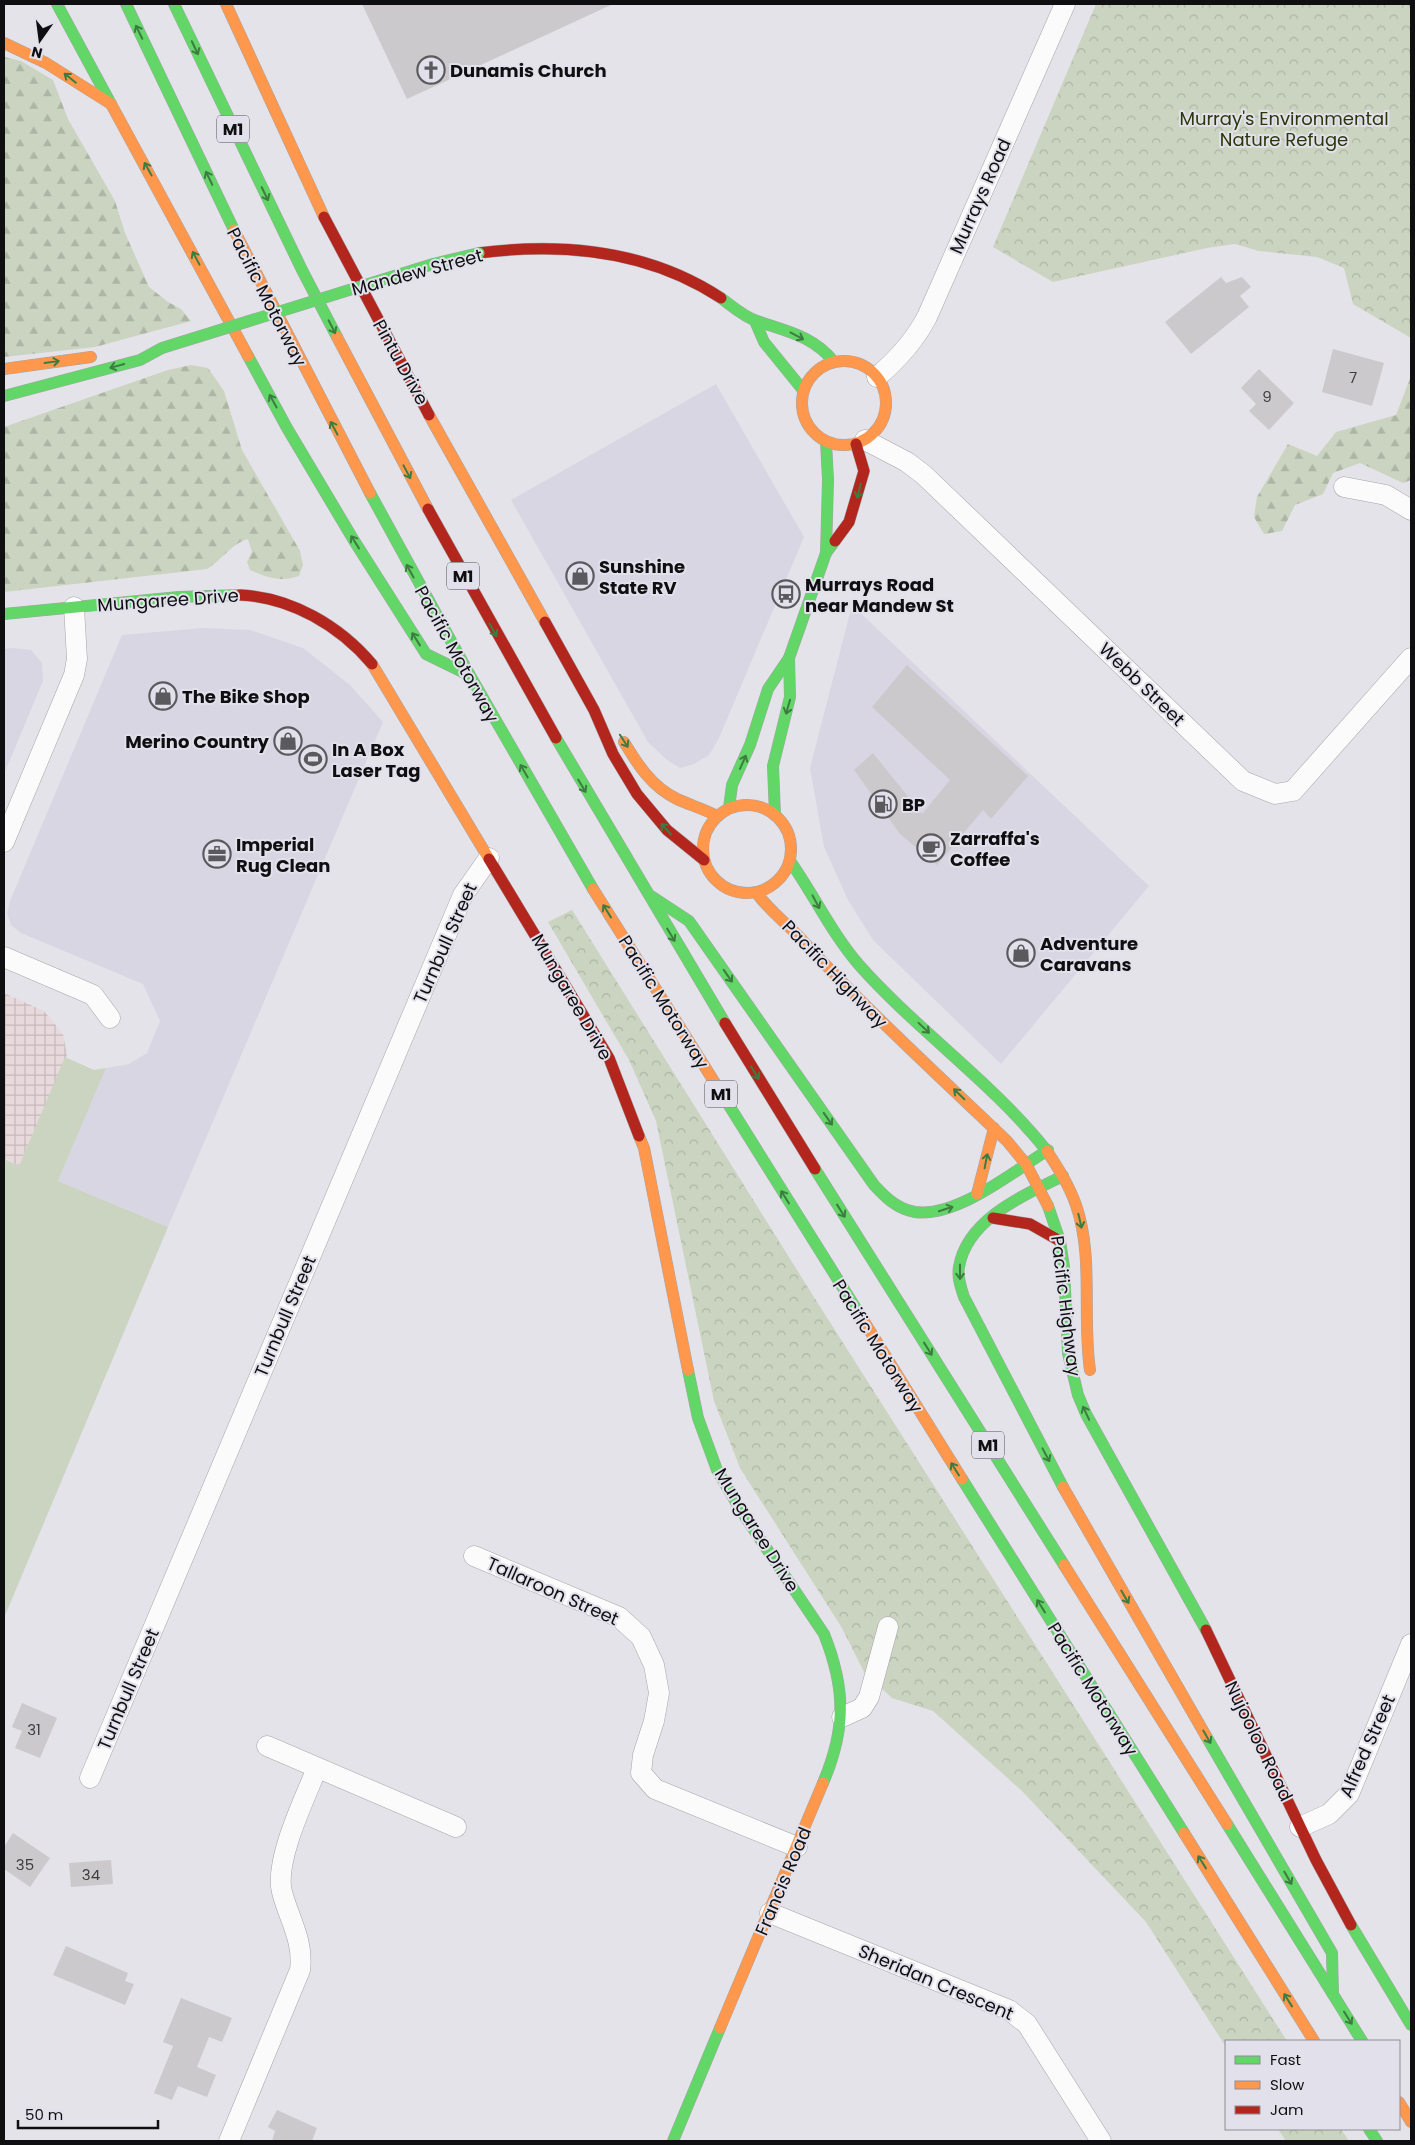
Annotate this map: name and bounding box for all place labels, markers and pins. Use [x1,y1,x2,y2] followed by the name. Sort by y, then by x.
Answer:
[416,55,446,85] church icon: Dunamis Church
[450,58,607,83] place label: Dunamis Church
[599,554,685,600] place label: Sunshine State RV
[565,561,595,591] shop icon: Sunshine State RV
[805,572,954,618] place label: Murrays Road near Mandew St
[771,579,801,609] bus stop icon: Murrays Road near Mandew St
[148,681,178,711] shop icon: The Bike Shop
[182,684,310,709] place label: The Bike Shop
[273,726,303,756] shop icon: Merino Country
[125,729,270,754] place label: Merino Country
[332,737,421,783] place label: In A Box Laser Tag
[298,744,328,774] sports icon: In A Box Laser Tag
[868,789,898,819] fuel station icon: BP
[902,792,925,817] place label: BP
[950,826,1040,872] place label: Zarraffa's Coffee
[236,832,330,878] place label: Imperial Rug Clean
[916,833,946,863] cafe icon: Zarraffa's Coffee
[202,839,232,869] office icon: Imperial Rug Clean
[1040,931,1138,977] place label: Adventure Caravans
[1006,938,1036,968] shop icon: Adventure Caravans

